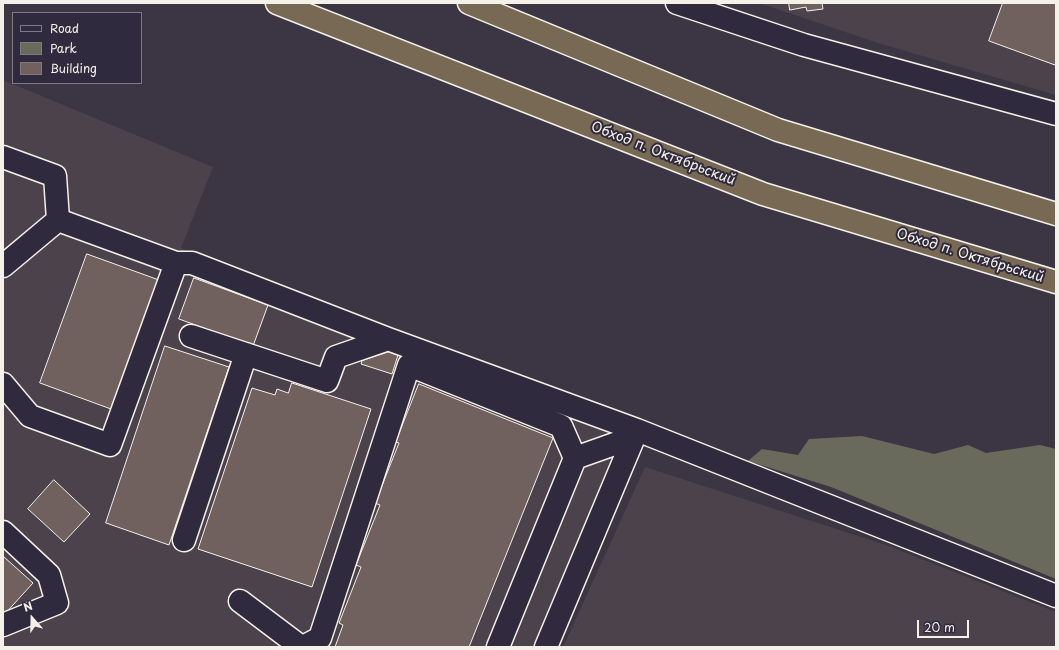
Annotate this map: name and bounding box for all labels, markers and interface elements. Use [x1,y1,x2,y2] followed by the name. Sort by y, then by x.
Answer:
[12,12,142,84] legend
[50,19,79,37] text: Road
[50,39,77,57] text: Park
[50,59,97,77] text: Building
[588,119,738,189] street label: Обход п. Октябрьский
[894,226,1046,286] street label: Обход п. Октябрьский
[21,597,35,616] text: N
[12,598,52,638] north arrow
[919,612,971,638] scale bar
[924,618,955,636] text: 20 m

